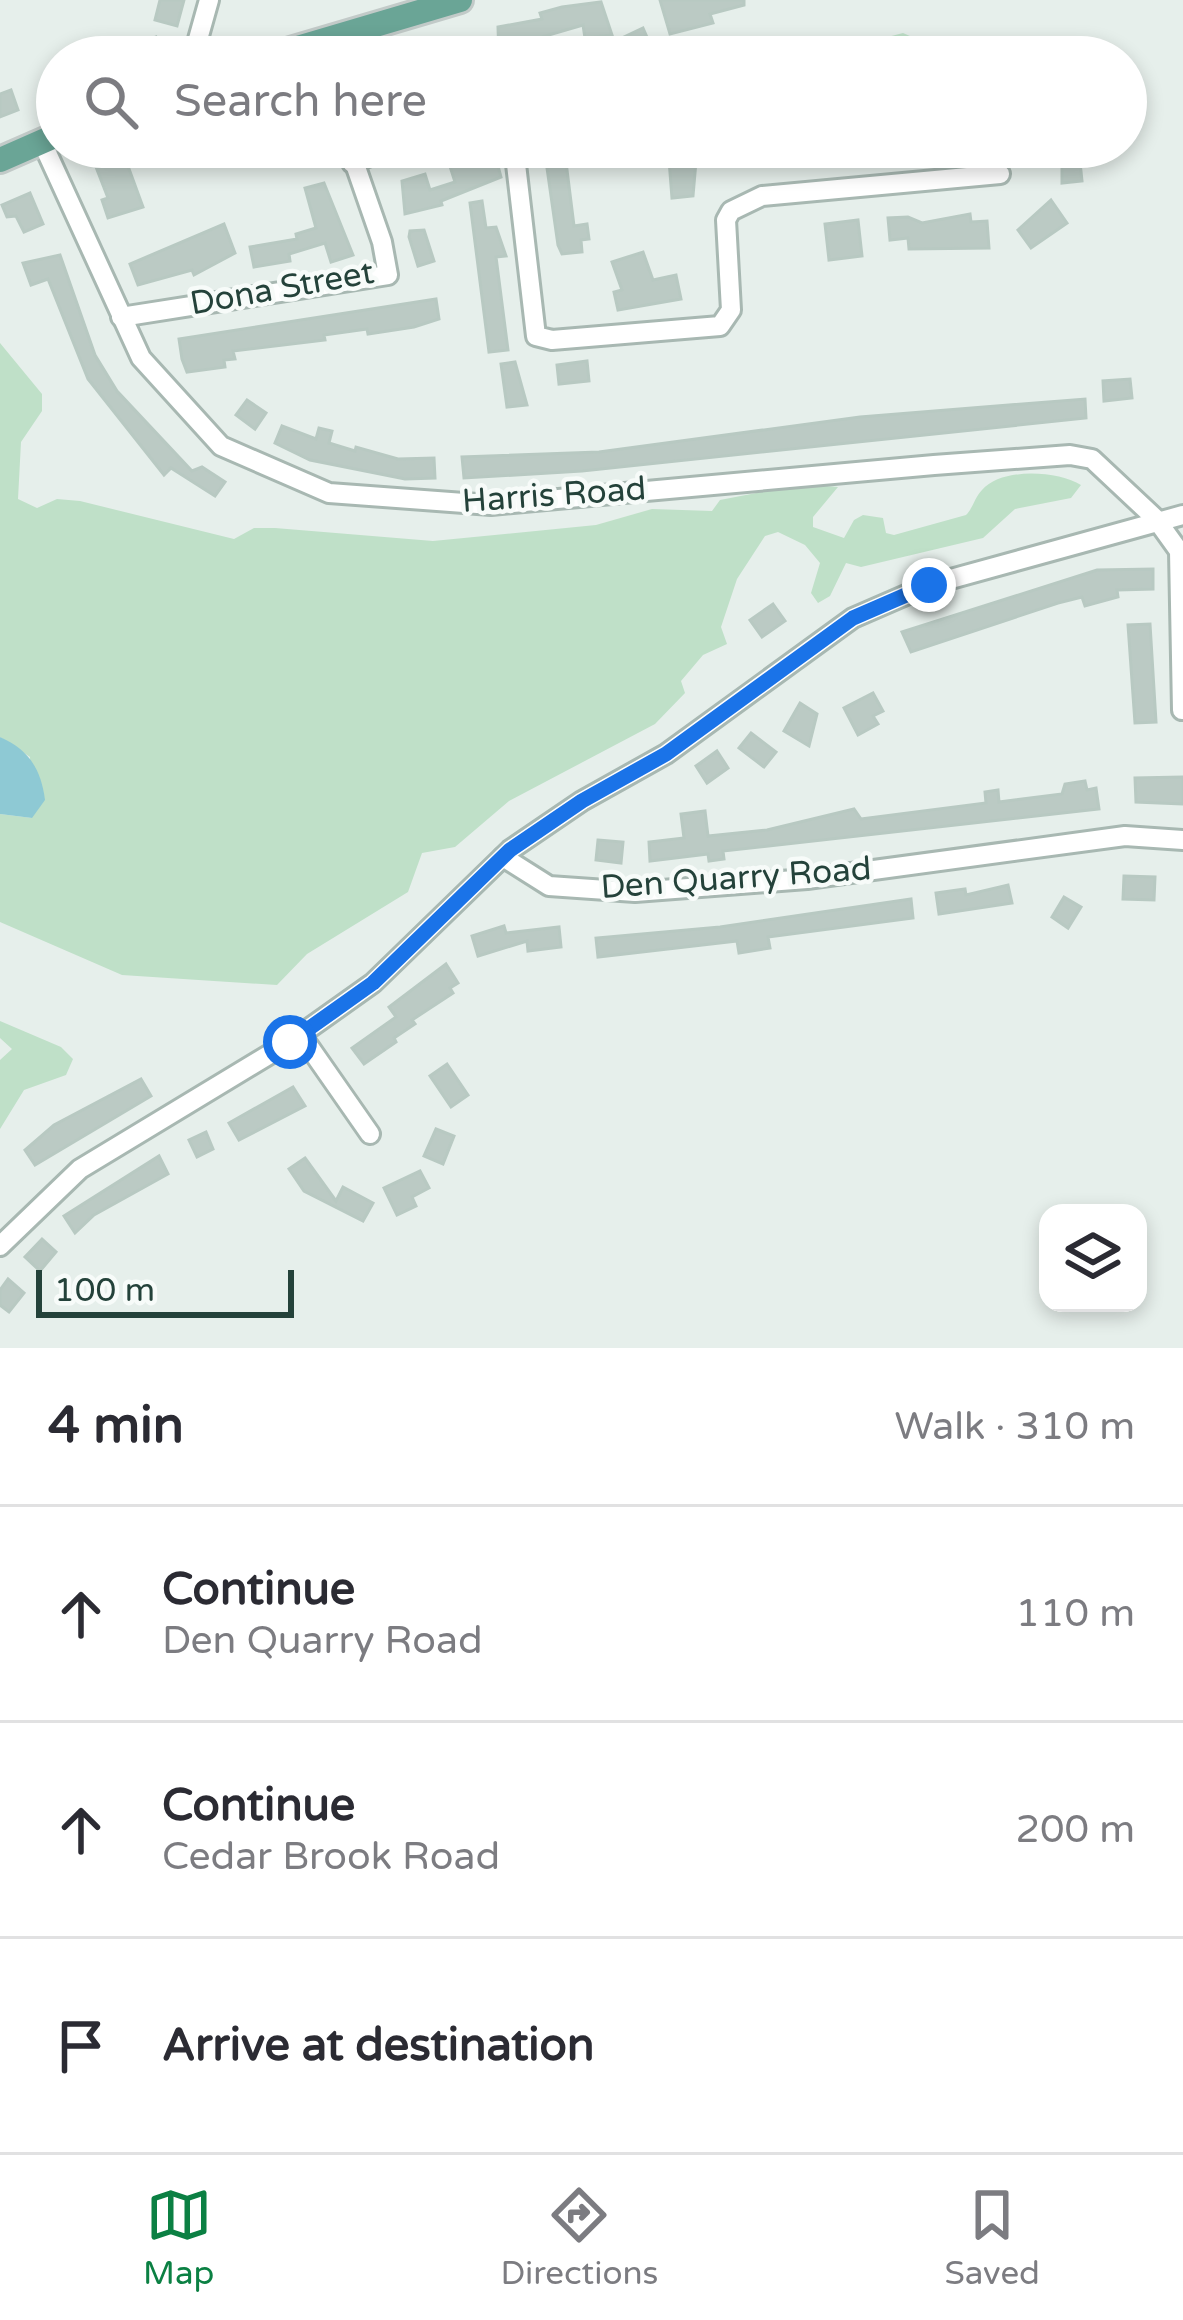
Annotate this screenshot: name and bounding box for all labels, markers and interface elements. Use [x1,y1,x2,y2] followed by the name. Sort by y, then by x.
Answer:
[36,36,1147,168] search box
[78,69,144,135] icon: search
[174,75,427,129] text: Search here
[187,253,377,323] street label: Dona Street
[461,469,647,521] street label: Harris Road
[902,558,956,612] route end
[599,849,873,907] street label: Den Quarry Road
[263,1015,317,1069] route start
[1039,1204,1147,1312] map controls
[1039,1204,1147,1312] button: layers
[36,1264,294,1317] scale bar
[54,1271,155,1310] text: 100 m
[48,1395,184,1457] text: 4 min
[894,1403,1135,1450] text: Walk · 310 m
[162,1563,355,1617] text: Continue
[48,1581,114,1647] icon: ahead
[1016,1590,1135,1637] text: 110 m
[162,1617,483,1664] text: Den Quarry Road
[162,1779,355,1833] text: Continue
[48,1797,114,1863] icon: ahead
[1016,1806,1135,1853] text: 200 m
[162,1833,500,1880] text: Cedar Brook Road
[48,2013,114,2079] icon: arrive
[162,2019,594,2073] text: Arrive at destination
[143,2182,214,2293] tab: Map
[500,2182,658,2293] tab: Directions
[945,2182,1040,2293] tab: Saved

